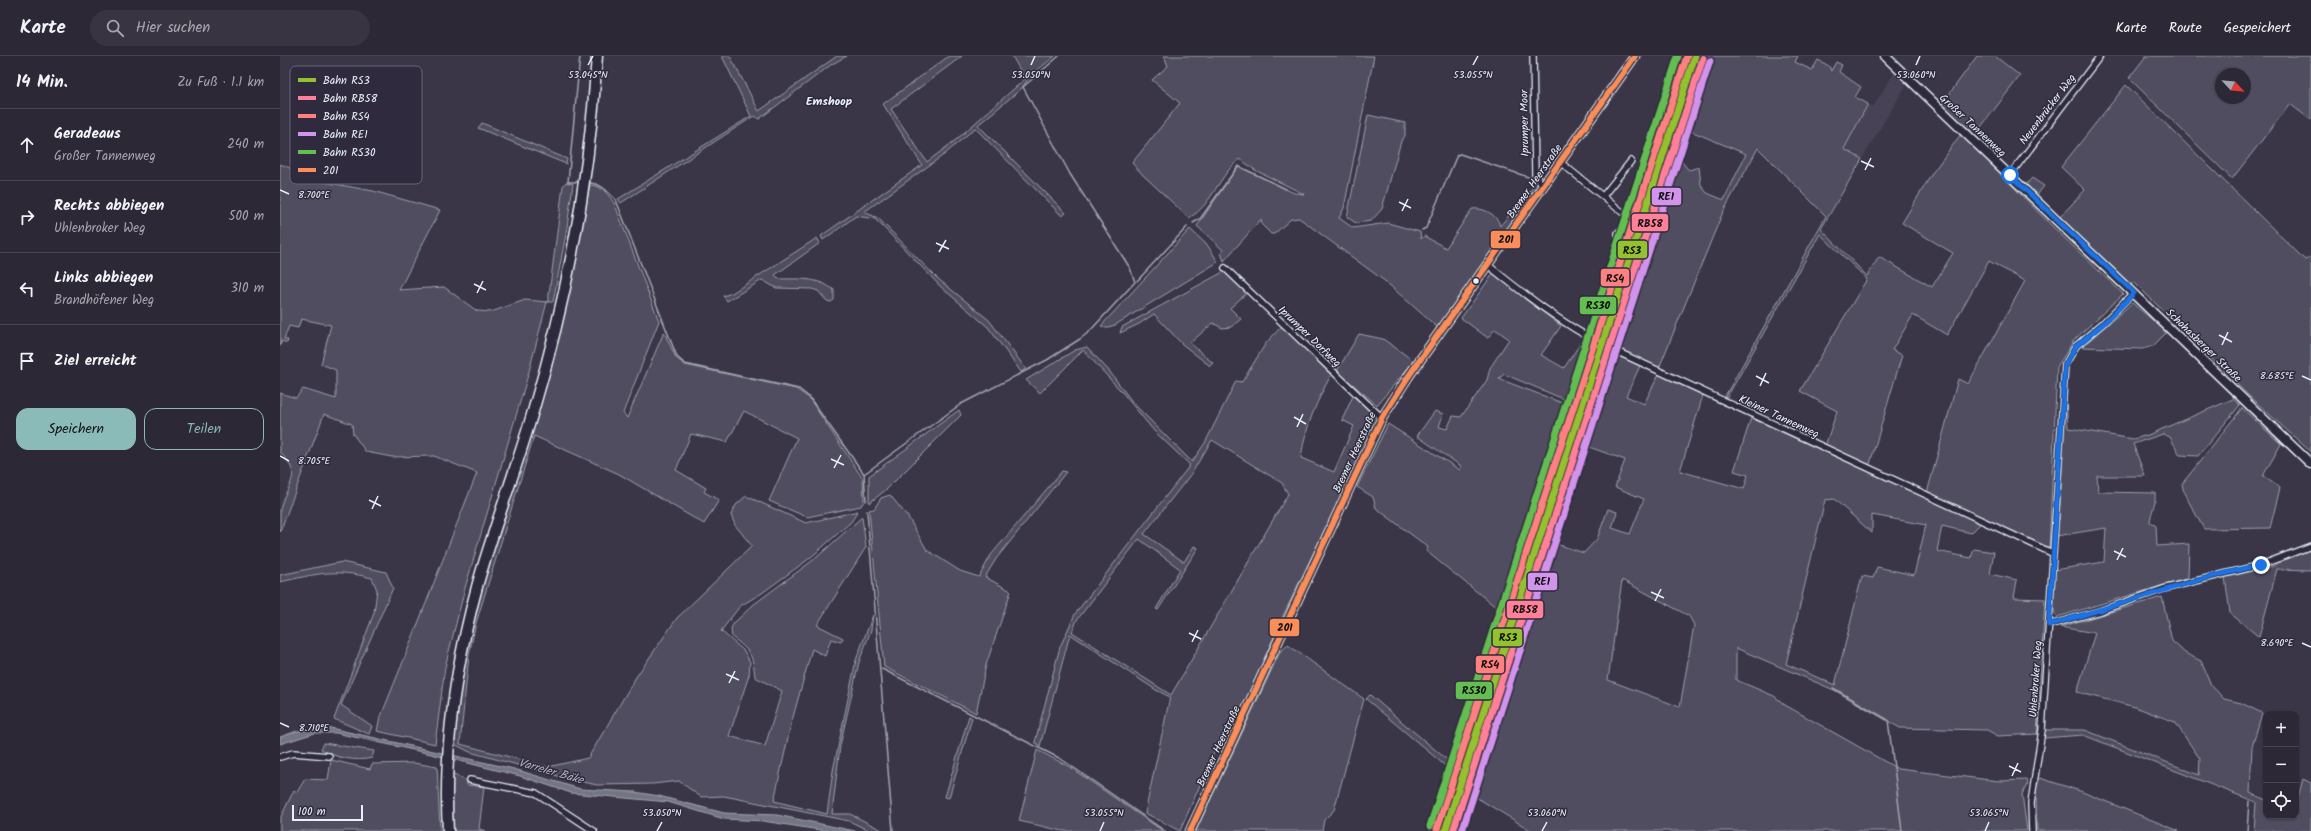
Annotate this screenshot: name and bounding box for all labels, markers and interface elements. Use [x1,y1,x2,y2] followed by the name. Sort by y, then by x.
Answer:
[90,10,370,46] search box
[20,13,66,43] text: Karte
[136,16,210,40] text: Hier suchen
[104,17,126,39] icon: search
[2116,17,2147,39] text: Karte
[2169,17,2202,39] text: Route
[2224,17,2291,39] text: Gespeichert
[290,66,422,184] legend
[568,67,608,83] text: 53.045°N
[1012,67,1051,83] text: 53.050°N
[1453,67,1493,83] text: 53.055°N
[1896,67,1936,83] text: 53.060°N
[2215,68,2251,104] north arrow
[16,69,68,96] text: 14 Min.
[2015,70,2081,149] street label: Neuenbrücker Weg
[177,72,264,93] text: Zu Fuß · 1.1 km
[323,72,370,90] text: Bahn RS3
[1515,88,1535,157] street label: Iprumper Moor
[323,90,378,108] text: Bahn RB58
[1935,90,2010,162] street label: Großer Tannenweg
[806,92,853,111] district label: Emshoop
[323,108,370,126] text: Bahn RS4
[54,122,121,146] text: Geradeaus
[323,126,368,144] text: Bahn RE1
[16,134,38,156] icon: ahead
[227,134,264,155] text: 240 m
[1502,141,1567,223] street label: Bremer Heerstraße
[323,144,376,162] text: Bahn RS30
[54,146,156,167] text: Großer Tannenweg
[323,162,338,180] text: 201
[2001,166,2019,184] route start
[298,187,331,203] text: 8.700°E
[1651,187,1682,206] line badge: RE1
[1658,188,1675,206] text: RE1
[54,194,164,218] text: Rechts abbiegen
[16,206,38,228] icon: right
[228,206,264,227] text: 500 m
[1631,213,1669,232] line badge: RB58
[1637,215,1663,233] text: RB58
[54,218,145,239] text: Uhlenbroker Weg
[1490,230,1521,249] line badge: 201
[1498,231,1514,249] text: 201
[1617,240,1648,259] line badge: RS3
[1623,242,1641,260] text: RS3
[54,266,153,290] text: Links abbiegen
[1600,268,1630,287] line badge: RS4
[1606,270,1624,288] text: RS4
[1471,276,1481,286] unlabelled marker
[16,278,38,300] icon: left
[230,278,264,299] text: 310 m
[54,290,154,311] text: Brandhöfener Weg
[1579,296,1617,315] line badge: RS30
[1586,297,1611,315] text: RS30
[1274,302,1345,372] street label: Iprumper Dorfweg
[2161,304,2246,387] street label: Schohasberger Straße
[54,349,137,373] text: Ziel erreicht
[16,350,38,372] icon: arrive
[2260,368,2295,384] text: 8.685°E
[1735,390,1822,443] street label: Kleiner Tannenweg
[16,408,136,450] button: Speichern
[144,408,264,450] button: Teilen
[1328,409,1382,496] street label: Bremer Heerstraße
[298,453,331,469] text: 8.705°E
[2252,556,2270,574] route end
[1527,572,1558,591] line badge: RE1
[1534,573,1551,591] text: RE1
[1506,600,1544,619] line badge: RB58
[1512,601,1538,619] text: RB58
[1269,618,1300,637] line badge: 201
[1277,619,1293,637] text: 201
[1492,628,1523,647] line badge: RS3
[1499,629,1517,647] text: RS3
[2260,635,2295,651] text: 8.690°E
[2024,640,2048,718] street label: Uhlenbroker Weg
[1475,655,1505,674] line badge: RS4
[1481,656,1499,674] text: RS4
[1455,681,1493,700] line badge: RS30
[1462,682,1487,700] text: RS30
[1192,703,1246,790] street label: Bremer Heerstraße
[2263,711,2299,819] map controls
[2263,711,2299,747] button: +
[299,720,330,736] text: 8.710°E
[2263,747,2299,783] button: −
[516,753,587,790] water label: Varreler Bäke
[2263,783,2299,819] button: locate
[292,803,363,822] scale bar
[298,803,326,821] text: 100 m
[643,805,682,821] text: 53.050°N
[1084,805,1124,821] text: 53.055°N
[1527,805,1567,821] text: 53.060°N
[1969,805,2009,821] text: 53.065°N

